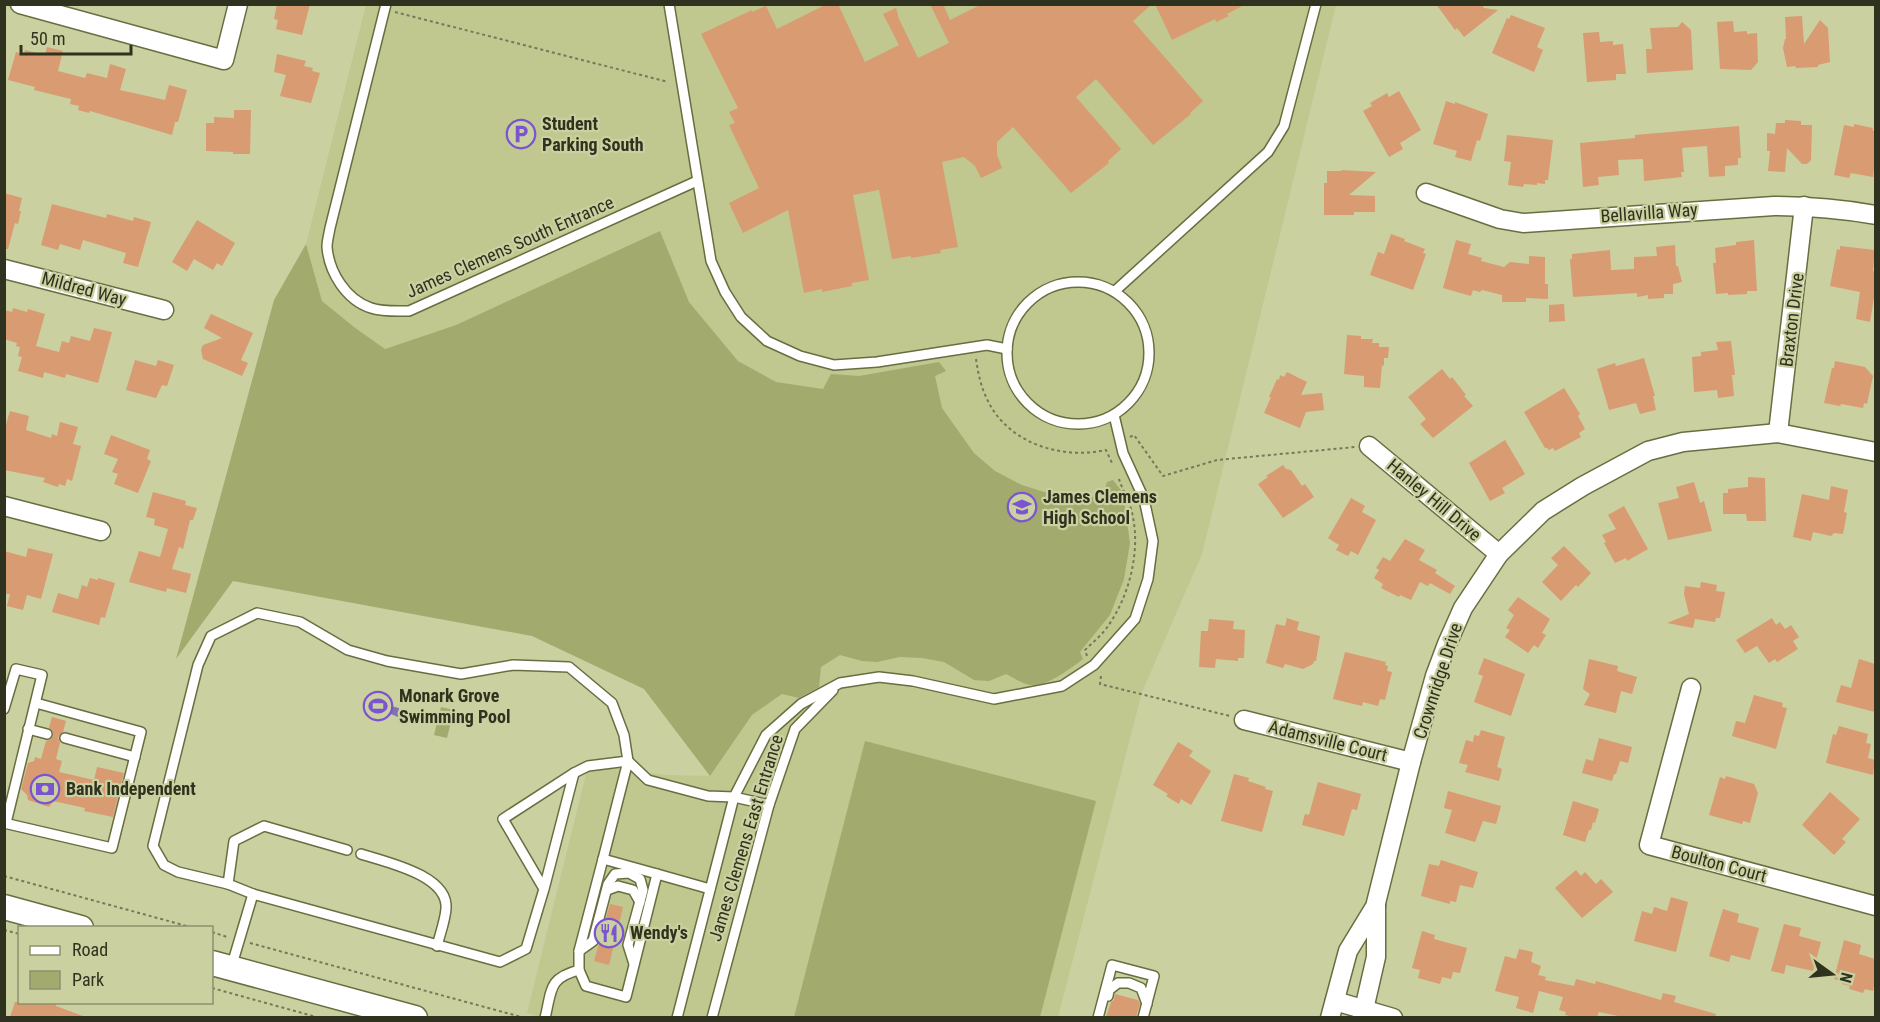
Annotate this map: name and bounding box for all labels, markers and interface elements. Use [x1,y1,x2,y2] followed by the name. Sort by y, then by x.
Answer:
[21,18,130,56] scale bar
[30,28,65,49] text: 50 m
[542,113,644,155] place label: Student Parking South
[505,118,537,150] parking icon: Student Parking South
[403,191,617,302] street label: James Clemens South Entrance
[1600,199,1699,226] street label: Bellavilla Way
[39,267,129,310] street label: Mildred Way
[1775,272,1808,368] street label: Braxton Drive
[1383,454,1486,545] street label: Hanley Hill Drive
[1043,486,1157,528] place label: James Clemens High School
[1006,491,1038,523] school or university icon: James Clemens High School
[1409,620,1466,742] street label: Crownridge Drive
[399,685,511,727] place label: Monark Grove Swimming Pool
[362,690,394,722] sports icon: Monark Grove Swimming Pool
[1267,716,1390,765] street label: Adamsville Court
[704,732,787,944] street label: James Clemens East Entrance
[29,773,61,805] bank icon: Bank Independent
[66,778,196,799] place label: Bank Independent
[1669,841,1769,886] street label: Boulton Court
[593,917,625,949] restaurant icon: Wendy's
[630,922,688,943] place label: Wendy's
[18,926,213,1004] legend
[72,939,108,960] text: Road
[1802,944,1862,1004] north arrow
[72,969,104,990] text: Park
[1836,971,1856,985] text: N

